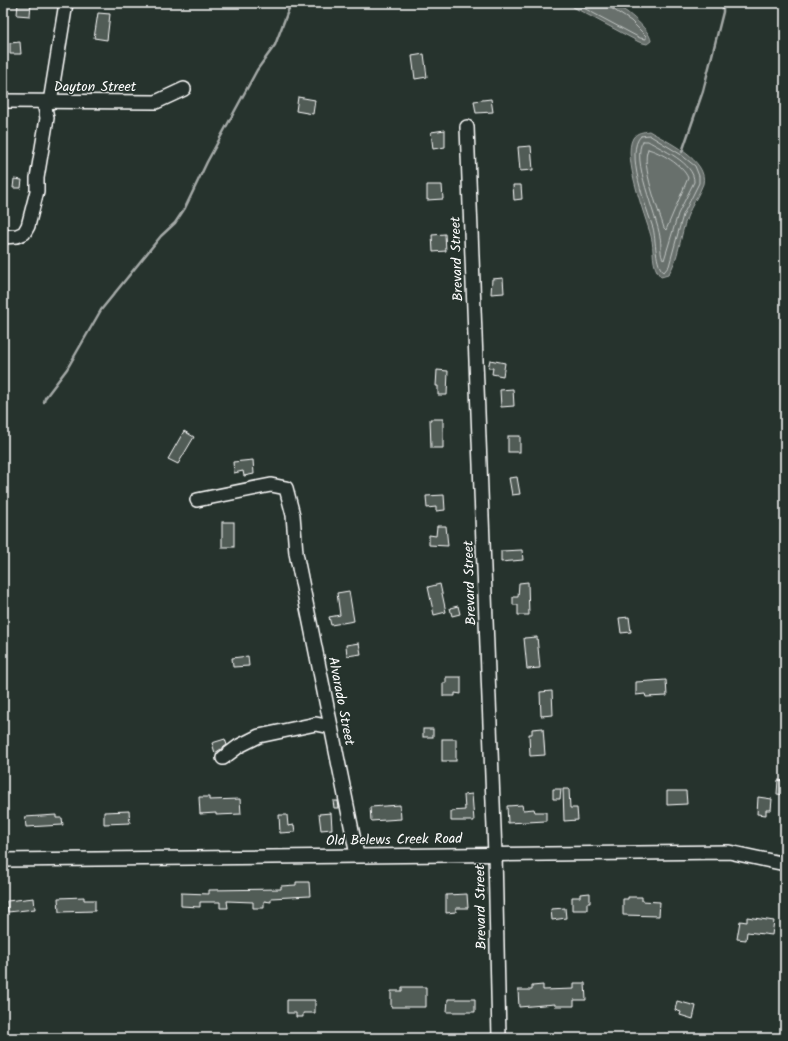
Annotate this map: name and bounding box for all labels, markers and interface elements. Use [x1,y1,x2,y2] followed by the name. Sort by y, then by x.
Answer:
[54,76,137,98] street label: Dayton Street
[445,216,469,302] street label: Brevard Street
[458,540,482,626] street label: Brevard Street
[322,655,361,748] street label: Alvarado Street
[326,828,463,852] street label: Old Belews Creek Road
[469,864,493,950] street label: Brevard Street

